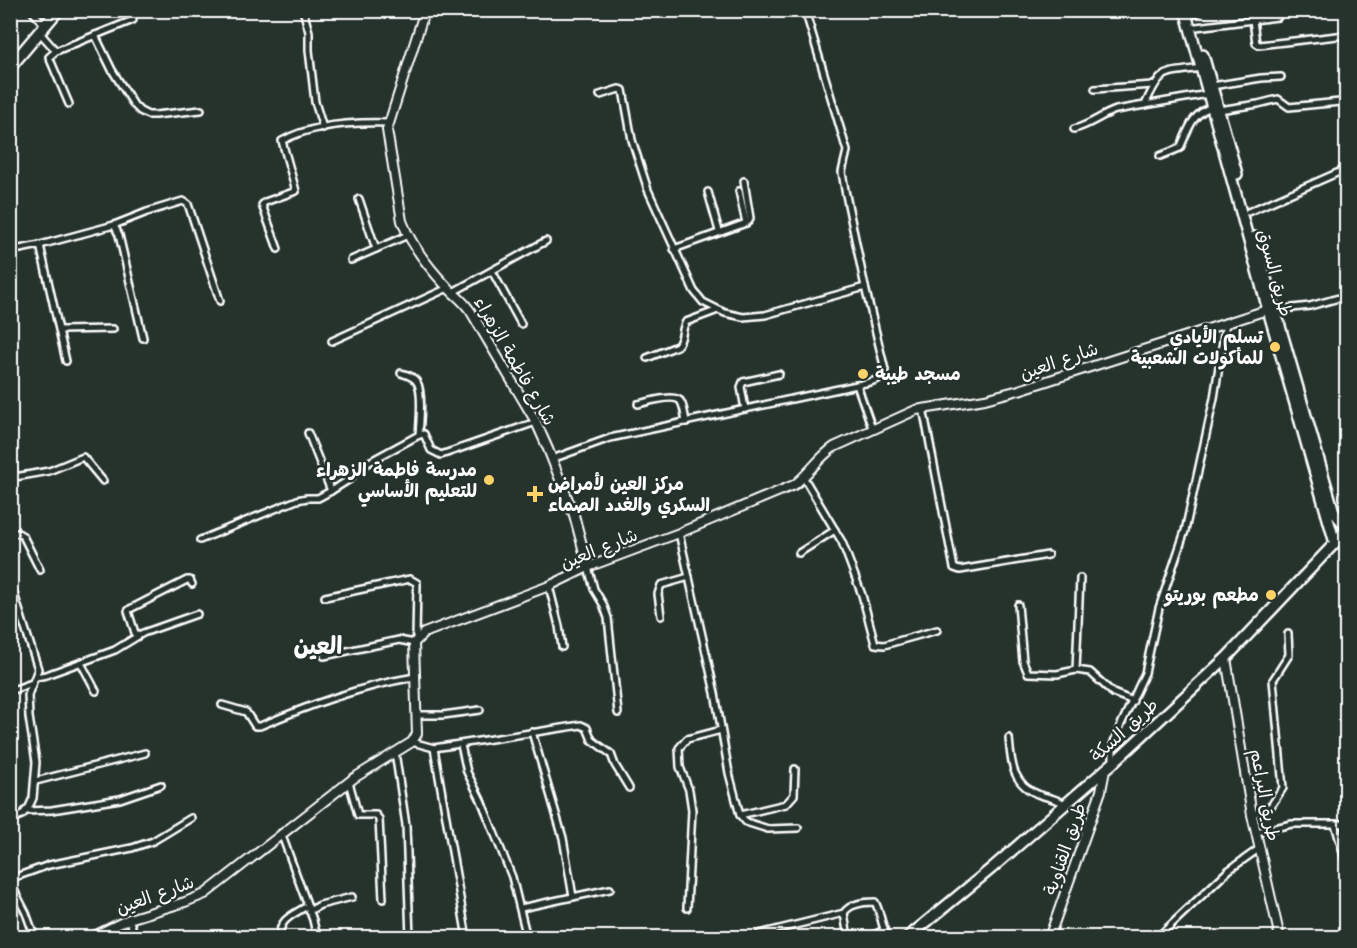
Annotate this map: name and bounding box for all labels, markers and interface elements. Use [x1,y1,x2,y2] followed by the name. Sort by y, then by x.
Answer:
[1252,227,1298,319] street label: طريق السوق
[468,292,562,430] street label: شارع فاطمة الزهراء
[1131,325,1264,370] place label: تسلم الأيادي للمأكولات الشعبية
[1017,336,1101,386] street label: شارع العين
[1268,340,1282,354] marker: تسلم الأيادي للمأكولات الشعبية
[875,362,961,386] place label: مسجد طيبة
[856,367,870,381] marker: مسجد طيبة
[316,458,477,507] place label: مدرسة فاطمة الزهراء للتعليم الأساسي
[548,472,710,519] place label: مركز العين لأمراض السكري والغدد الصماء
[482,473,496,487] marker: مدرسة فاطمة الزهراء للتعليم الأساسي
[526,485,544,503] marker: مركز العين لأمراض السكري والغدد الصماء
[557,523,641,575] street label: شارع العين
[1163,583,1259,609] place label: مطعم بوريتو
[1264,588,1278,602] marker: مطعم بوريتو
[294,630,342,662] district label: العين
[1085,693,1163,767] street label: طريق السكة
[1242,747,1286,844] street label: طريق البراعم
[1038,800,1092,898] street label: طريق القناوية
[113,870,197,920] street label: شارع العين

